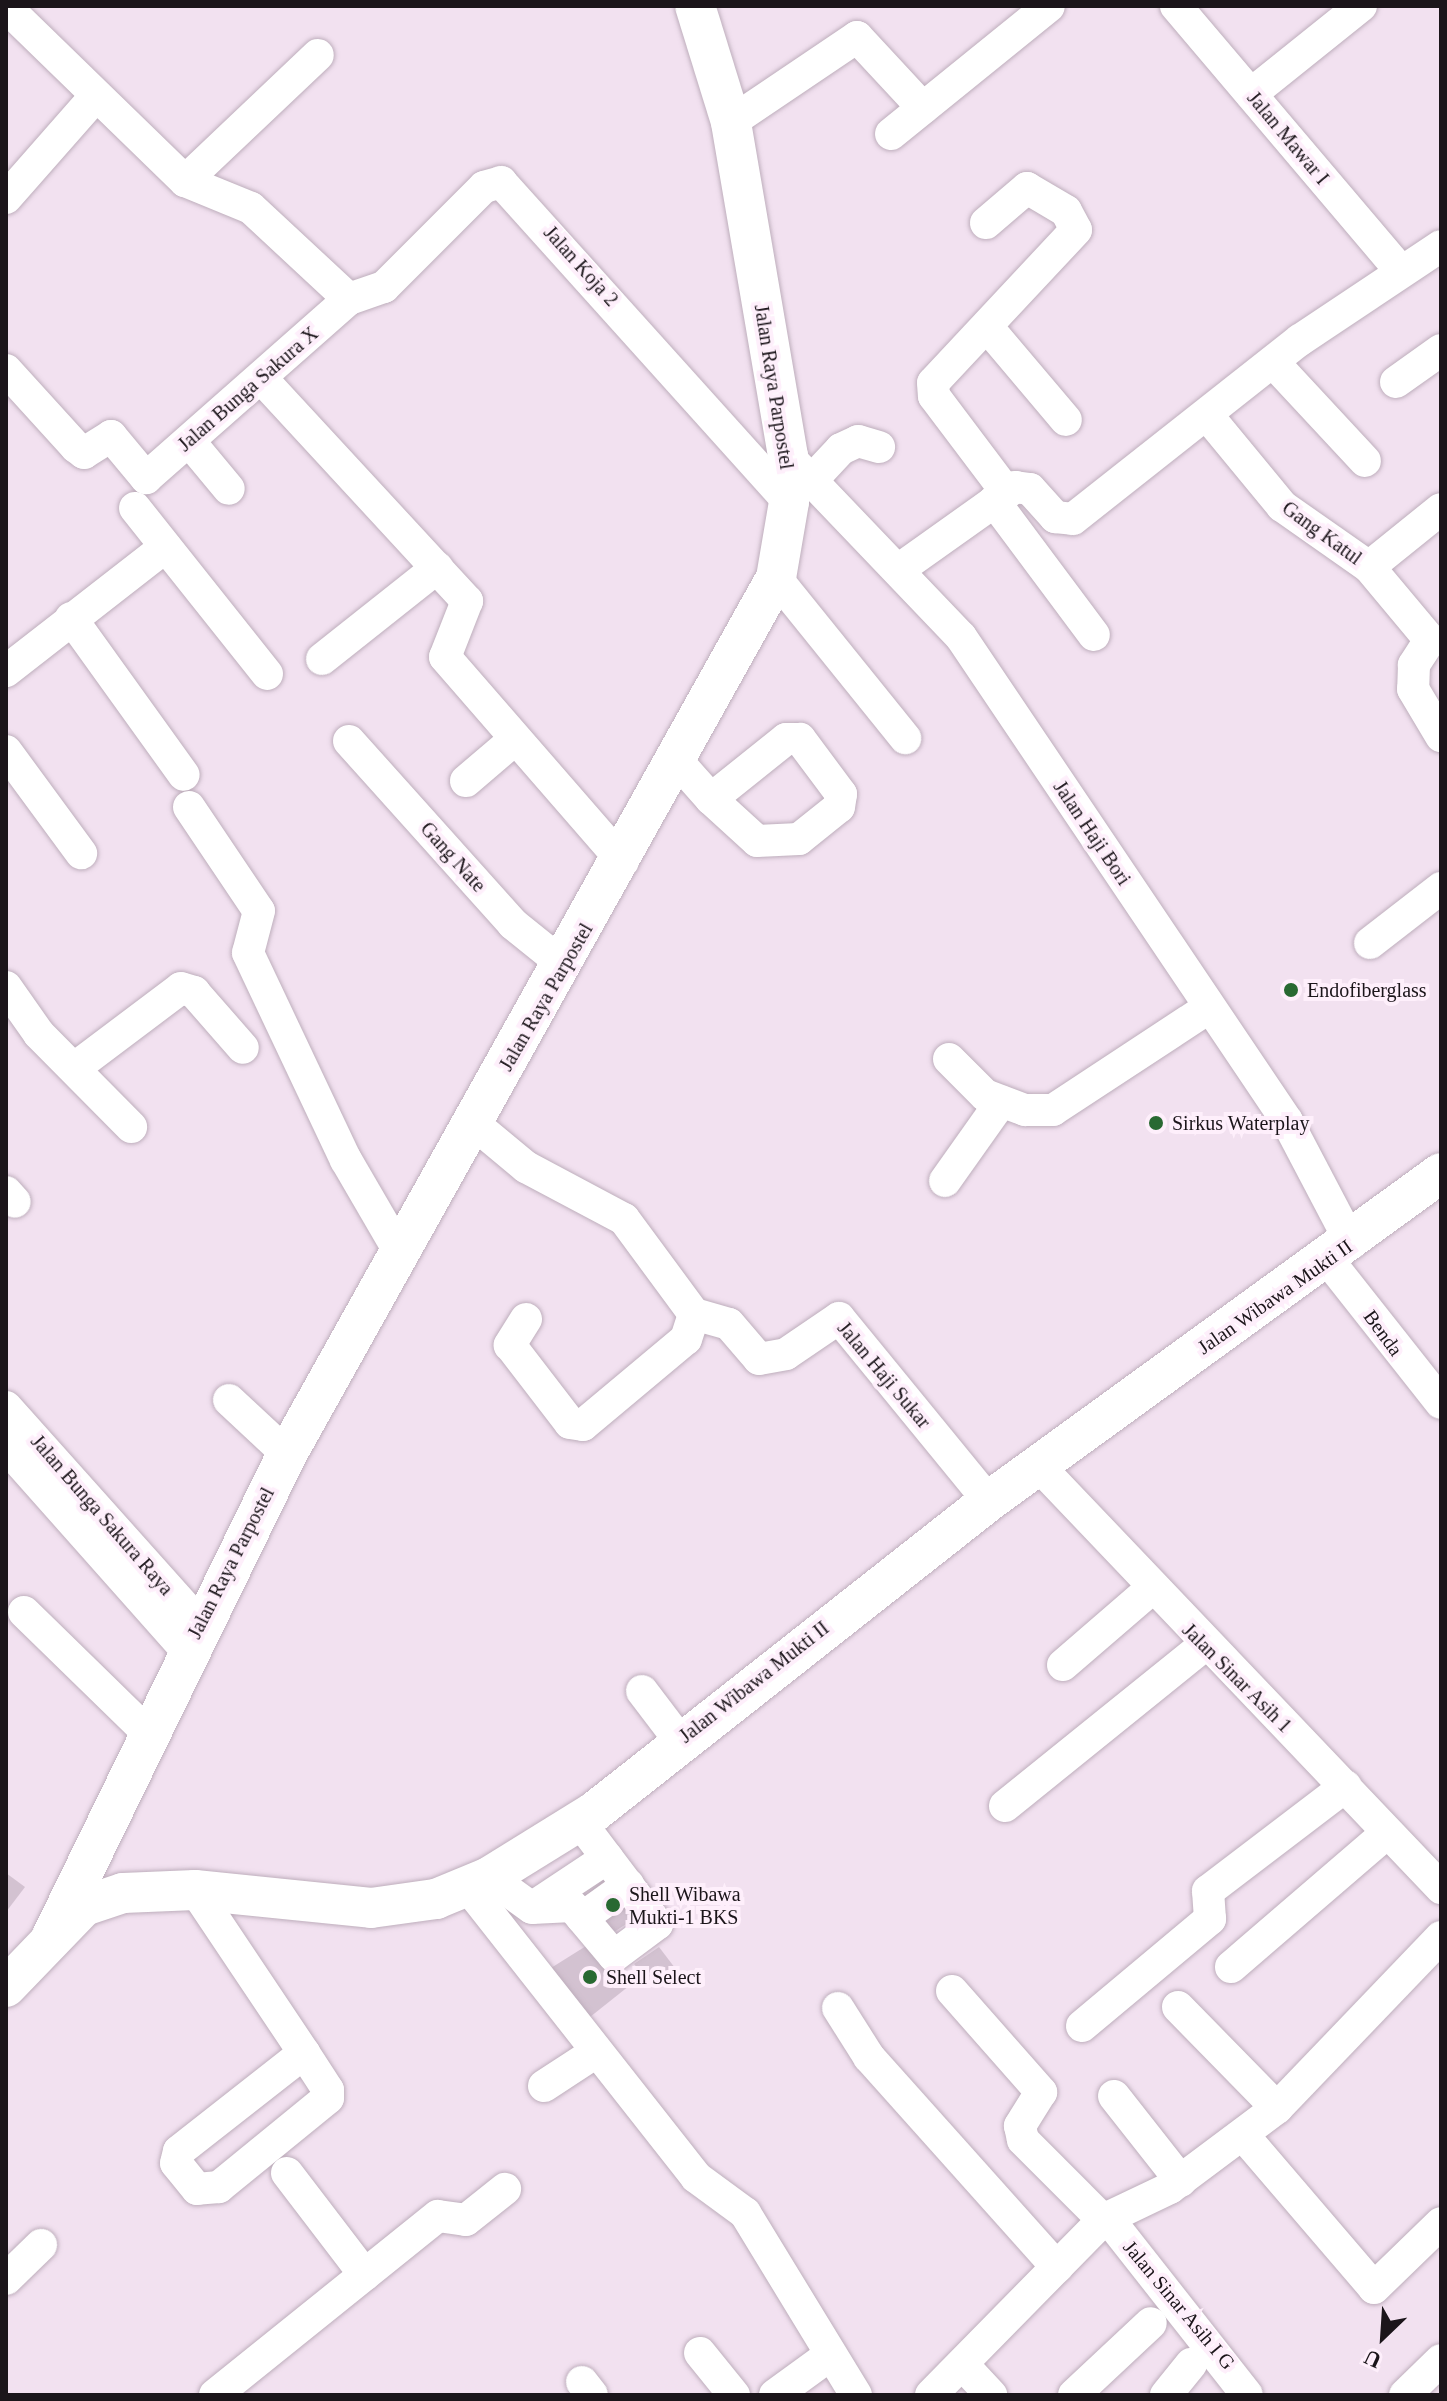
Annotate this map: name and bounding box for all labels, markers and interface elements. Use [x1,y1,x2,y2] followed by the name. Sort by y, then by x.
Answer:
[1242,86,1334,190] street label: Jalan Mawar I
[539,221,623,311] street label: Jalan Koja 2
[749,303,799,471] street label: Jalan Raya Parpostel
[173,321,323,457] street label: Jalan Bunga Sakura X
[1277,496,1367,570] street label: Gang Katul
[1048,776,1136,890] street label: Jalan Haji Bori
[415,817,491,897] street label: Gang Nate
[494,919,598,1075] street label: Jalan Raya Parpostel
[1307,978,1427,1002] place label: Endofiberglass
[1282,981,1300,999] marker: Endofiberglass
[1172,1111,1310,1135] place label: Sirkus Waterplay
[1147,1114,1165,1132] marker: Sirkus Waterplay
[1193,1234,1357,1360] street label: Jalan Wibawa Mukti II
[1358,1305,1408,1361] street label: Benda
[832,1317,936,1433] street label: Jalan Haji Sukar
[26,1430,178,1600] street label: Jalan Bunga Sakura Raya
[182,1483,280,1643] street label: Jalan Raya Parpostel
[674,1616,834,1748] street label: Jalan Wibawa Mukti II
[1177,1618,1297,1738] street label: Jalan Sinar Asih 1
[629,1882,741,1929] place label: Shell Wibawa Mukti-1 BKS
[604,1896,622,1914] marker: Shell Wibawa Mukti-1 BKS
[606,1965,701,1989] place label: Shell Select
[581,1968,599,1986] marker: Shell Select
[1118,2235,1240,2375] street label: Jalan Sinar Asih I G
[1343,2297,1423,2377] north arrow
[1360,2345,1385,2374] text: U

